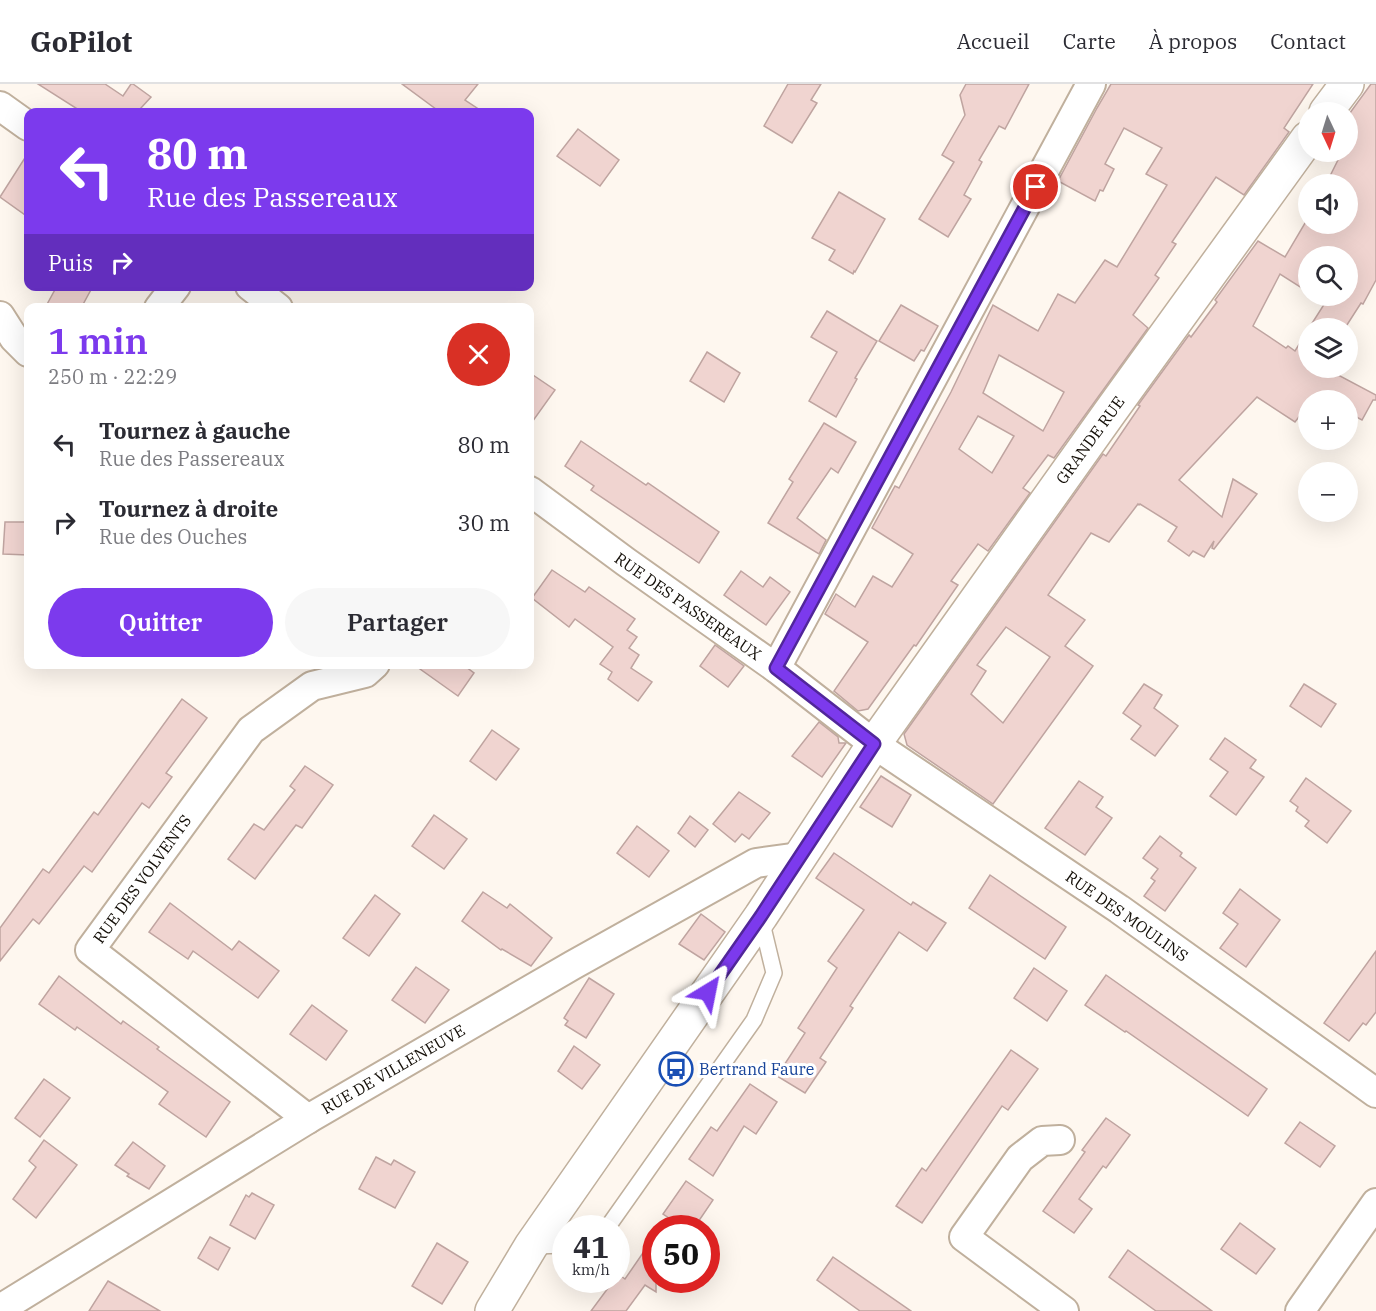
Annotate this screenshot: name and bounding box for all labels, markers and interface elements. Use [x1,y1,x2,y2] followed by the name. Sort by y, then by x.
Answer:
[30,23,132,60] text: GoPilot
[957,27,1030,55] text: Accueil
[1063,27,1116,55] text: Carte
[1149,27,1237,55] text: À propos
[1270,27,1346,55] text: Contact
[1298,102,1358,162] north arrow
[1298,102,1358,522] map controls
[147,126,248,181] text: 80 m
[48,132,126,210] icon: left
[1010,161,1061,212] pin
[1019,170,1052,203] icon: arrive
[1298,174,1358,234] button: sound
[147,179,398,214] text: Rue des Passereaux
[105,246,138,279] icon: right
[1298,246,1358,306] button: search
[48,248,93,277] text: Puis
[48,317,148,364] text: 1 min
[1298,318,1358,378] button: layers
[447,323,510,386] button: close
[48,363,177,390] text: 250 m · 22:29
[1298,390,1358,450] button: +
[1051,392,1129,488] street label: GRANDE RUE
[99,416,290,445] text: Tournez à gauche
[48,428,81,461] icon: left
[458,430,510,459] text: 80 m
[99,445,285,472] text: Rue des Passereaux
[1298,462,1358,522] button: −
[99,494,278,523] text: Tournez à droite
[48,506,81,539] icon: right
[458,508,510,537] text: 30 m
[99,523,247,550] text: Rue des Ouches
[611,548,765,664] street label: RUE DES PASSEREAUX
[48,588,273,657] button: Quitter
[285,588,510,657] button: Partager
[89,811,195,947] street label: RUE DES VOLVENTS
[1062,866,1192,966] street label: RUE DES MOULINS
[676,960,740,1024] position arrow
[318,1020,468,1118] street label: RUE DE VILLENEUVE
[658,1051,694,1087] bus stop icon: Bertrand Faure
[699,1059,814,1079] place label: Bertrand Faure
[642,1215,720,1293] speed limit sign: 50
[573,1227,609,1266] text: 41
[572,1260,610,1279] text: km/h

